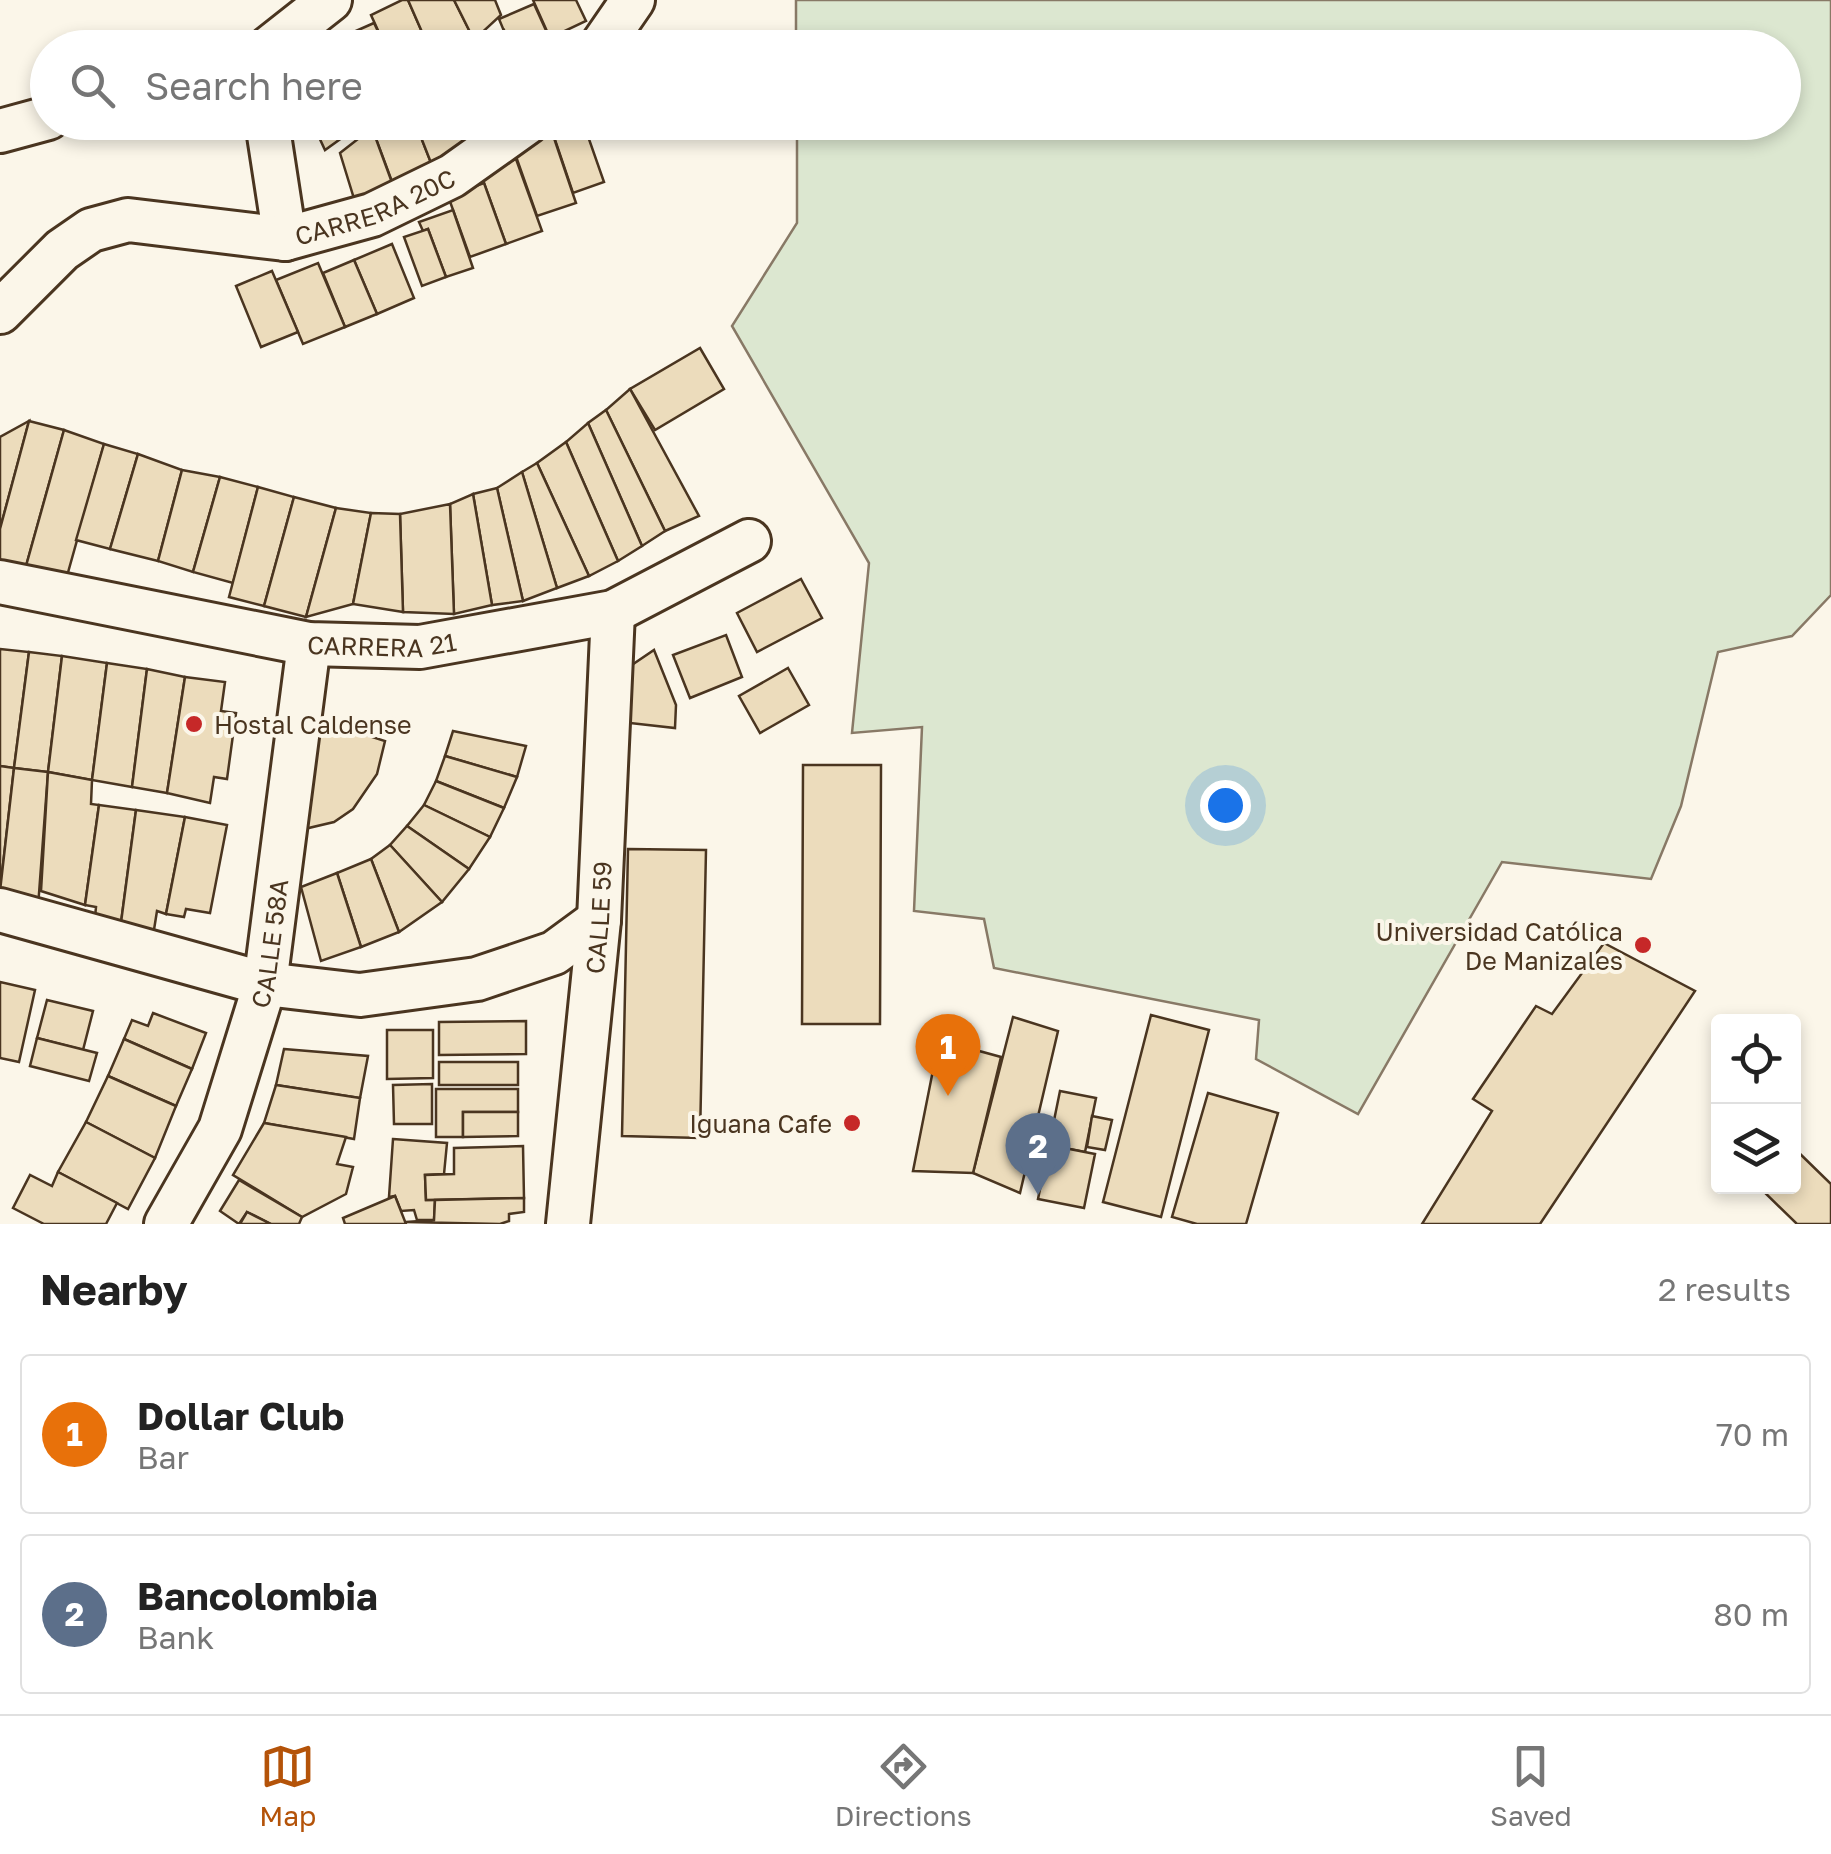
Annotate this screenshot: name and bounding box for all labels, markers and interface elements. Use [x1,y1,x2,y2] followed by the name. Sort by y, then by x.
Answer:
[30,30,1801,140] search box
[65,58,120,113] icon: search
[145,63,363,108] text: Search here
[291,162,460,251] street label: CARRERA 20C
[307,625,459,663] street label: CARRERA 21
[214,709,412,740] place label: Hostal Caldense
[183,713,205,735] marker: Hostal Caldense
[1200,780,1251,831] your location
[578,860,617,975] street label: CALLE 59
[243,877,294,1012] street label: CALLE 58A
[1376,916,1623,976] place label: Universidad Católica De Manizales
[1632,934,1654,956] marker: Universidad Católica De Manizales
[916,1014,980,1096] pin: 1
[1711,1014,1801,1194] map controls
[1711,1014,1801,1104] button: locate
[1711,1104,1801,1194] button: layers
[689,1108,832,1139] place label: Iguana Cafe
[841,1112,863,1134] marker: Iguana Cafe
[1006,1112,1070,1195] pin: 2
[40,1264,188,1314] text: Nearby
[1658,1270,1791,1308] text: 2 results
[137,1393,344,1438] text: Dollar Club
[66,1415,83,1453] text: 1
[1716,1415,1789,1453] text: 70 m
[137,1438,189,1476] text: Bar
[137,1573,378,1618] text: Bancolombia
[65,1595,84,1633] text: 2
[1713,1595,1789,1633] text: 80 m
[137,1618,214,1656] text: Bank
[259,1739,316,1832] tab: Map
[835,1739,972,1832] tab: Directions
[1490,1739,1572,1832] tab: Saved

